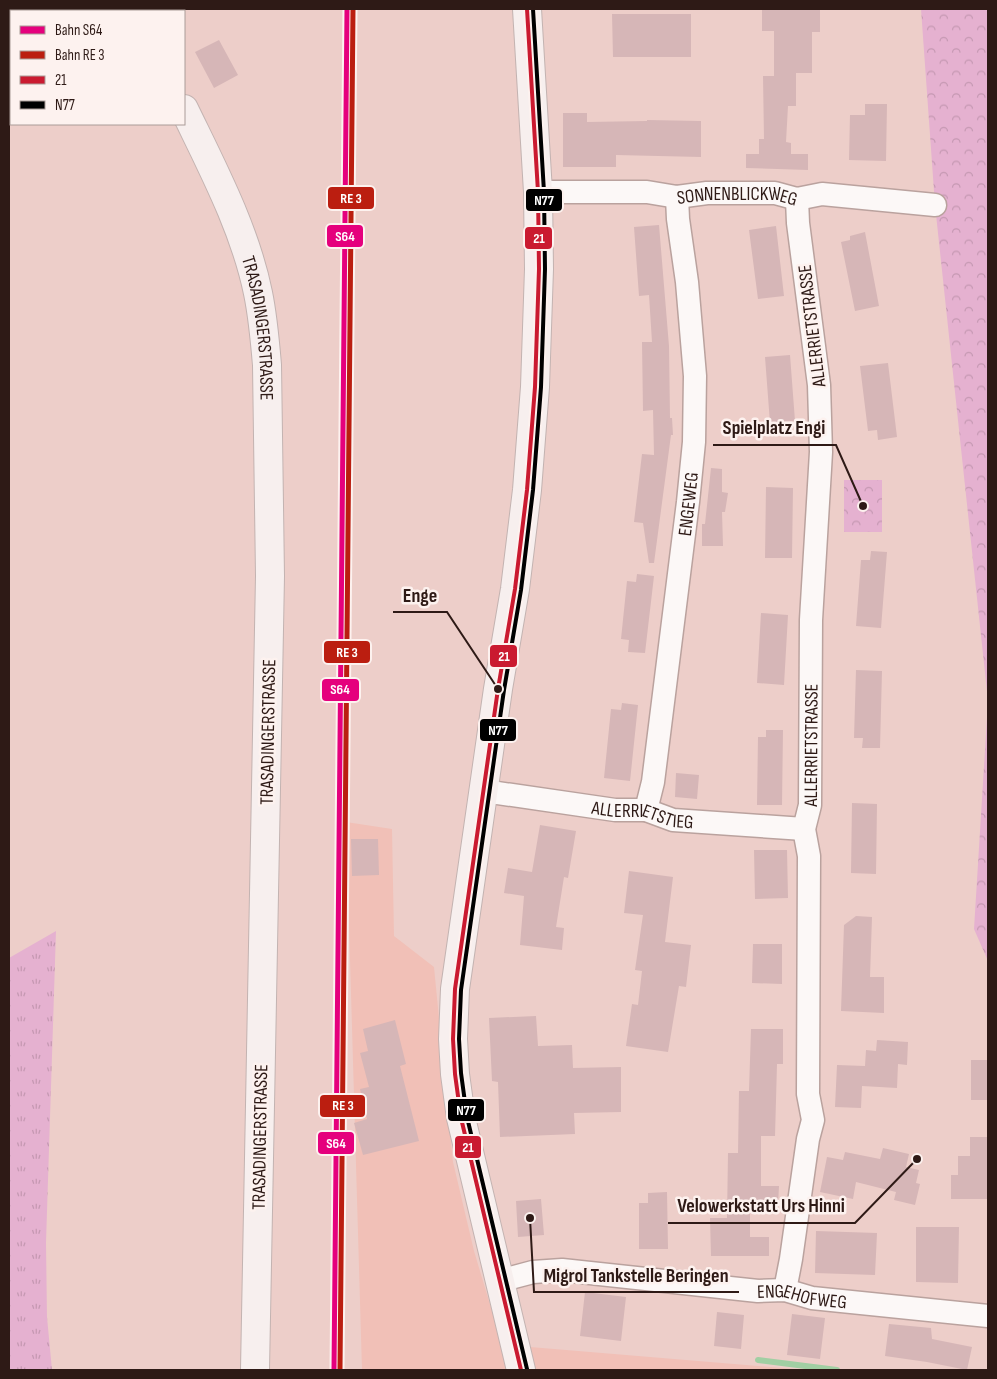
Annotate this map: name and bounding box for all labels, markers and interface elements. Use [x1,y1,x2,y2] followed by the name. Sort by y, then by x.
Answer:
[10,10,185,125] legend
[55,21,102,40] text: Bahn S64
[55,46,105,65] text: Bahn RE 3
[55,71,67,90] text: 21
[55,96,75,115] text: N77
[676,183,800,212] street label: SONNENBLICKWEG
[327,186,375,210] line badge: RE 3
[525,188,563,212] line badge: N77
[340,190,362,207] text: RE 3
[534,192,555,209] text: N77
[326,224,364,248] line badge: S64
[524,226,553,250] line badge: 21
[335,228,355,245] text: S64
[533,230,545,247] text: 21
[236,253,278,401] street label: TRASADINGERSTRASSE
[794,263,832,389] street label: ALLERRIETSTRASSE
[713,410,836,445] callout: Spielplatz Engi
[723,416,825,440] text: Spielplatz Engi
[674,471,704,538] street label: ENGEWEG
[393,577,447,612] callout: Enge
[403,584,437,608] text: Enge
[323,640,371,664] line badge: RE 3
[336,644,358,661] text: RE 3
[489,644,518,668] line badge: 21
[498,648,510,665] text: 21
[256,659,281,805] street label: TRASADINGERSTRASSE
[321,678,360,702] line badge: S64
[330,681,350,698] text: S64
[800,683,824,808] street label: ALLERRIETSTRASSE
[479,718,517,742] line badge: N77
[488,722,509,739] text: N77
[589,797,694,834] street label: ALLERRIETSTIEG
[248,1064,273,1210] street label: TRASADINGERSTRASSE
[319,1094,366,1118] line badge: RE 3
[332,1097,354,1114] text: RE 3
[447,1098,485,1122] line badge: N77
[456,1102,477,1119] text: N77
[317,1131,355,1155] line badge: S64
[326,1135,346,1152] text: S64
[454,1135,482,1159] line badge: 21
[462,1139,474,1156] text: 21
[668,1188,855,1223] callout: Velowerkstatt Urs Hinni
[677,1194,845,1218] text: Velowerkstatt Urs Hinni
[534,1257,739,1292] callout: Migrol Tankstelle Beringen
[543,1264,729,1288] text: Migrol Tankstelle Beringen
[757,1280,848,1314] street label: ENGEHOFWEG

